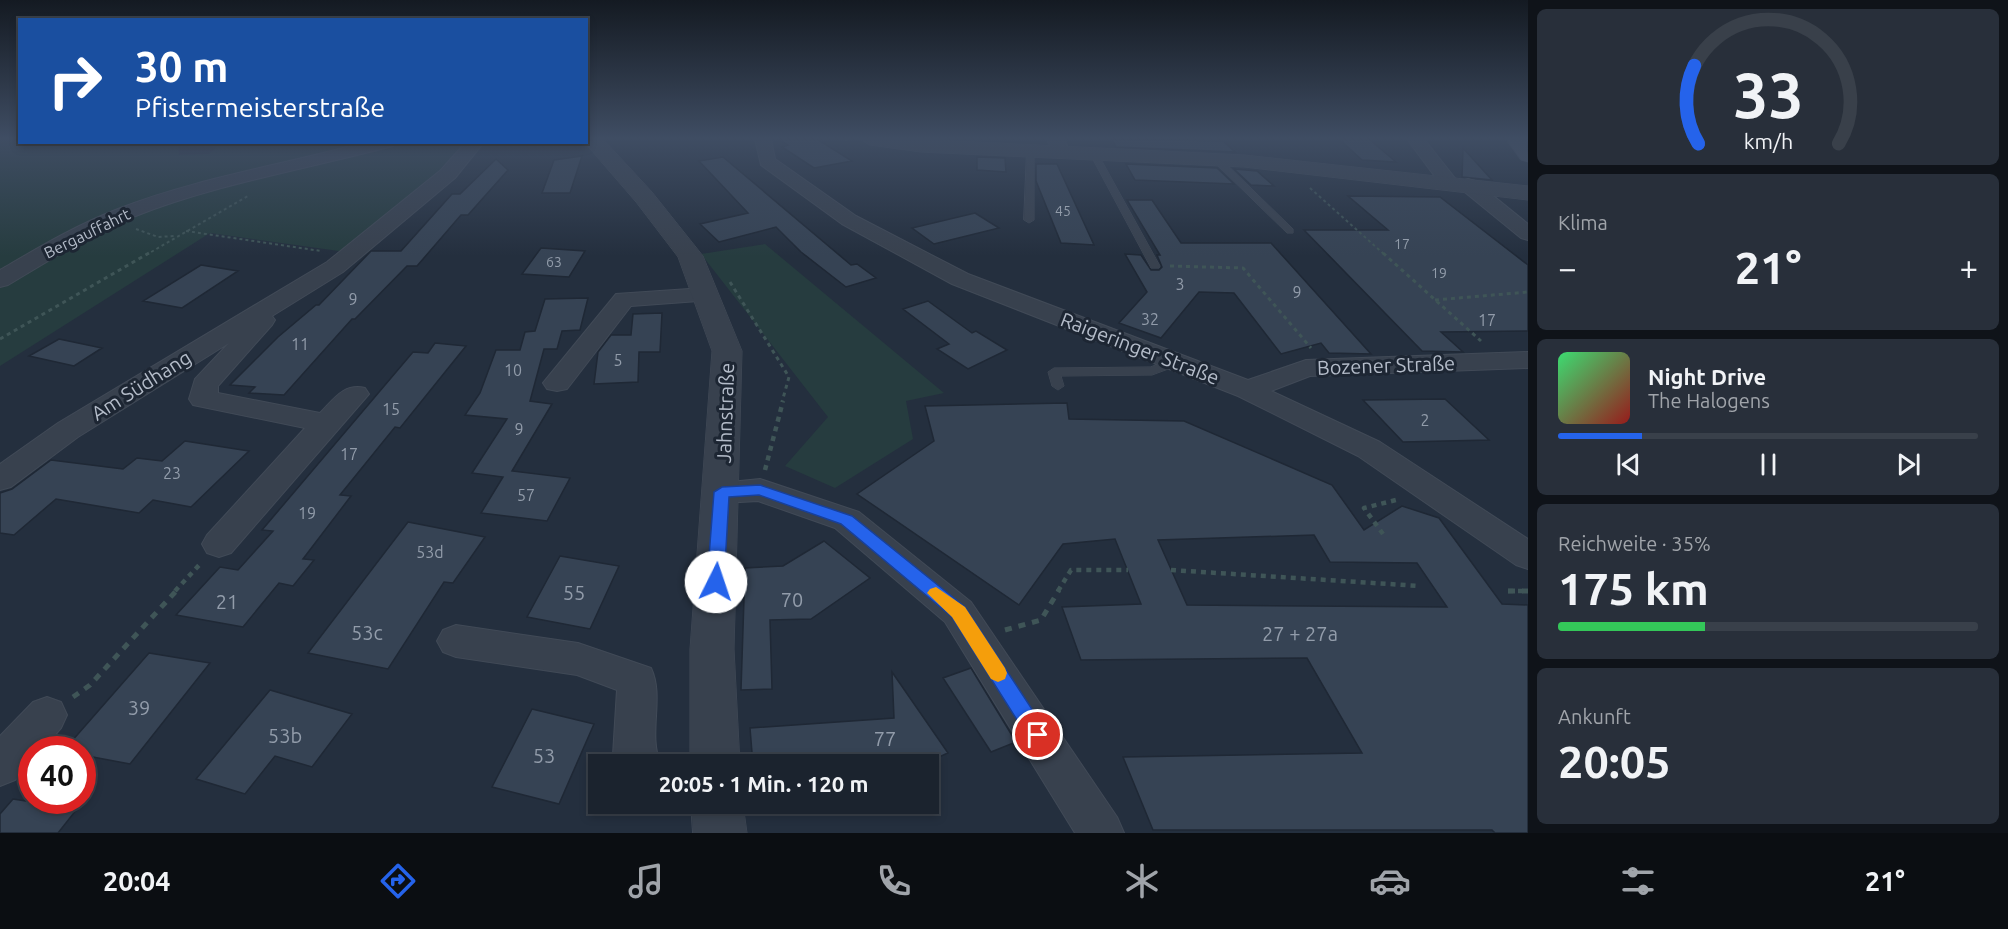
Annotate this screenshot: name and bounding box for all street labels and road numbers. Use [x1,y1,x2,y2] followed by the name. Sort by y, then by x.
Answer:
[41,204,134,262] street label: Bergauffahrt
[1057,307,1223,389] street label: Raigeringer Straße
[87,345,195,425] street label: Am Südhang
[1317,351,1455,379] street label: Bozener Straße
[712,362,738,464] street label: Jahnstraße

